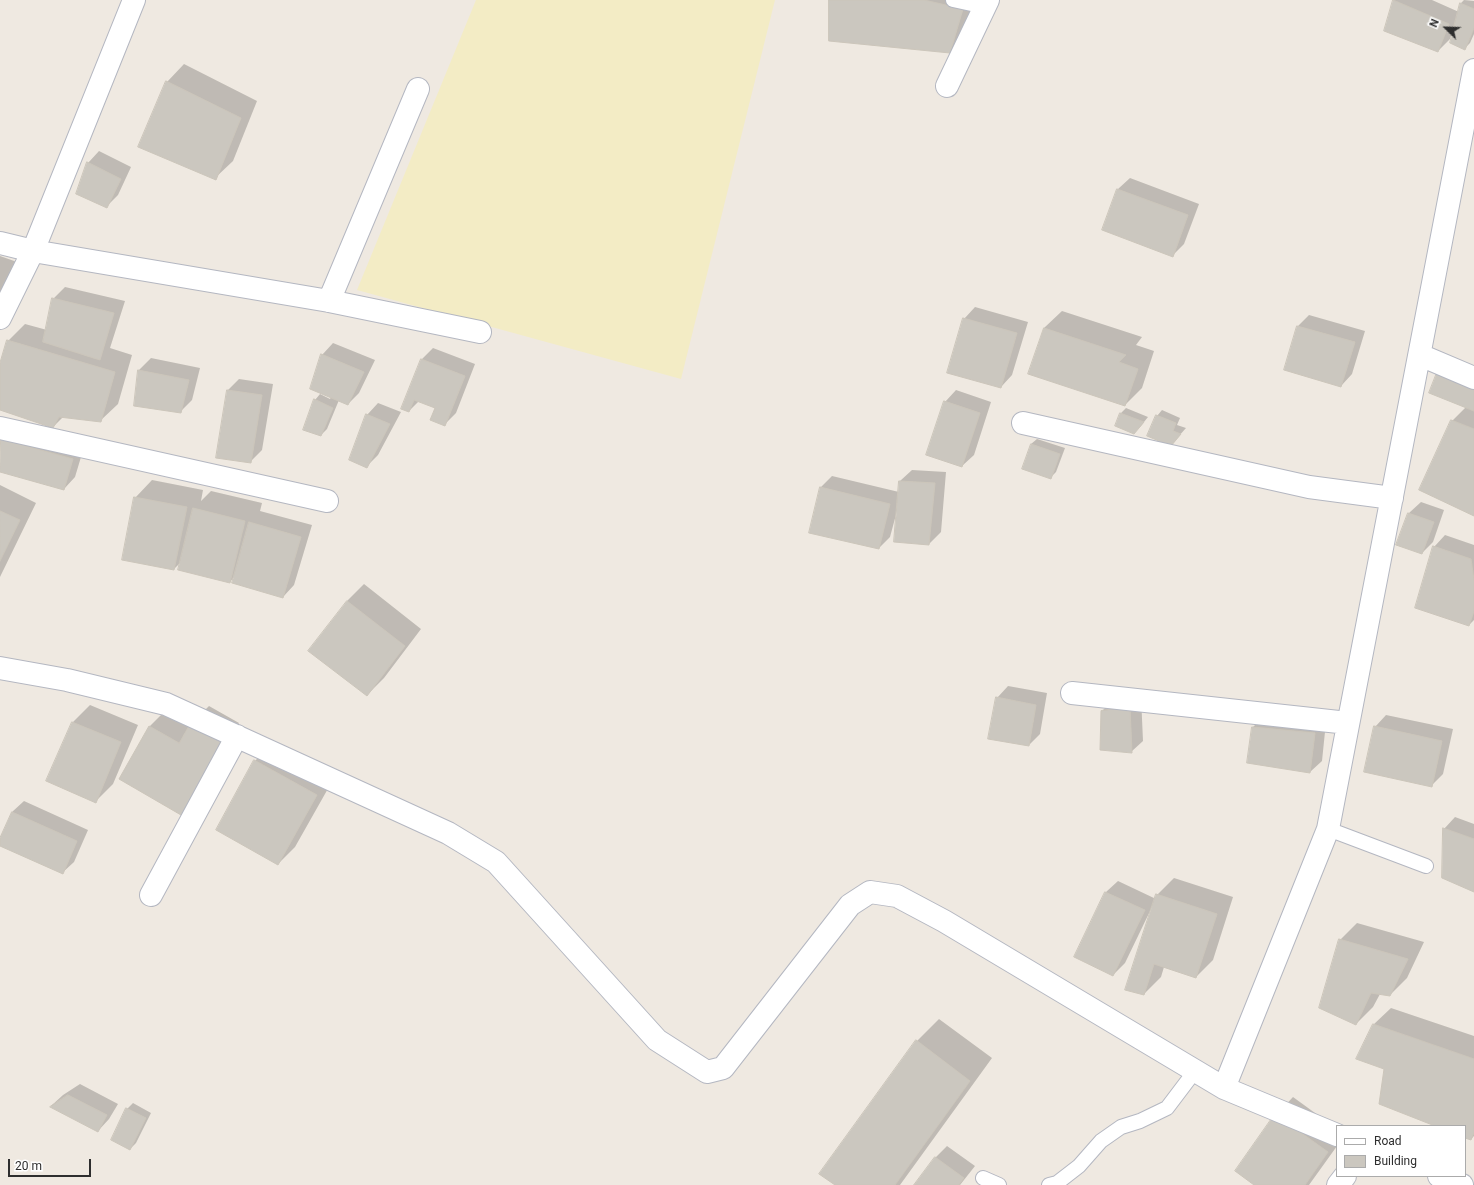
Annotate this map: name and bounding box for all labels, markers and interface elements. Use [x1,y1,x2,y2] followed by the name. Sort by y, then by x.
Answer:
[1426,8,1466,48] north arrow
[1427,17,1442,29] text: N
[1336,1125,1466,1177] legend
[1374,1134,1402,1148] text: Road
[10,1151,93,1177] scale bar
[1374,1154,1417,1168] text: Building
[15,1159,42,1173] text: 20 m

